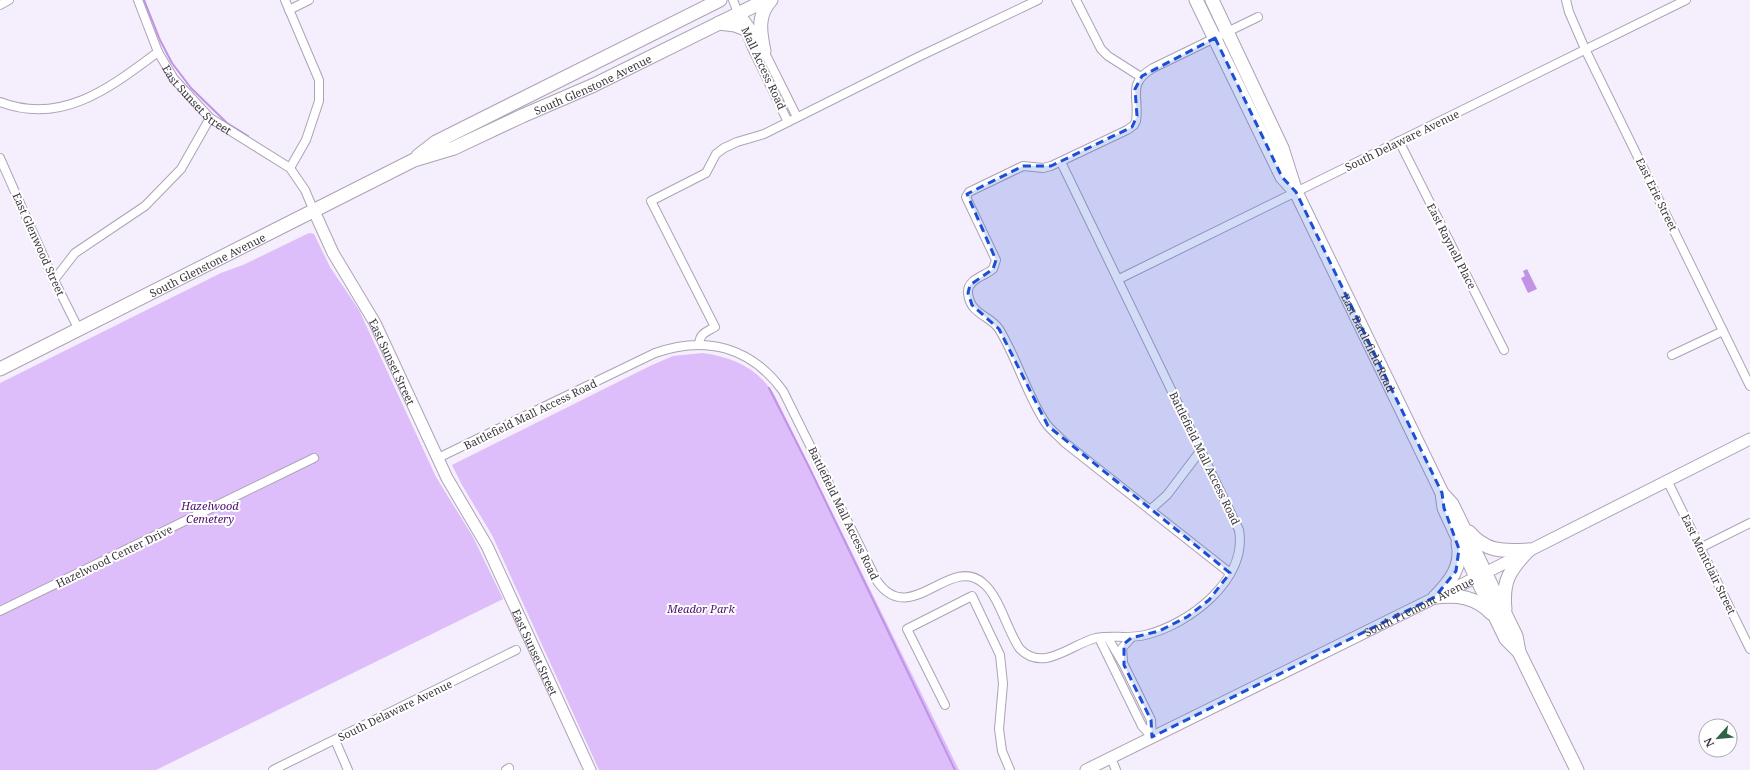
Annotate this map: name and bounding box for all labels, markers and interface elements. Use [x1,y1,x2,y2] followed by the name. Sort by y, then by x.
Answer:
[738,24,790,112] street label: Mall Access Road
[531,50,654,118] street label: South Glenstone Avenue
[160,62,235,137] street label: East Sunset Street
[1342,106,1462,174] street label: South Delaware Avenue
[1633,155,1681,233] street label: East Erie Street
[9,190,69,298] street label: East Glenwood Street
[1424,201,1480,292] street label: East Raynell Place
[147,229,268,300] street label: South Glenstone Avenue
[1339,290,1399,394] street label: East Battlefield Road
[366,315,419,407] street label: East Sunset Street
[461,375,599,453] street label: Battlefield Mall Access Road
[1166,389,1244,527] street label: Battlefield Mall Access Road
[805,444,883,582] street label: Battlefield Mall Access Road
[180,498,239,526] park label: Hazelwood Cemetery
[1678,511,1740,617] street label: East Montclair Street
[53,521,175,591] street label: Hazelwood Center Drive
[1361,572,1476,639] street label: South Fremont Avenue
[666,601,735,616] park label: Meador Park
[509,606,562,697] street label: East Sunset Street
[335,676,455,744] street label: South Delaware Avenue
[1698,718,1738,758] north arrow
[1700,735,1717,750] text: N

